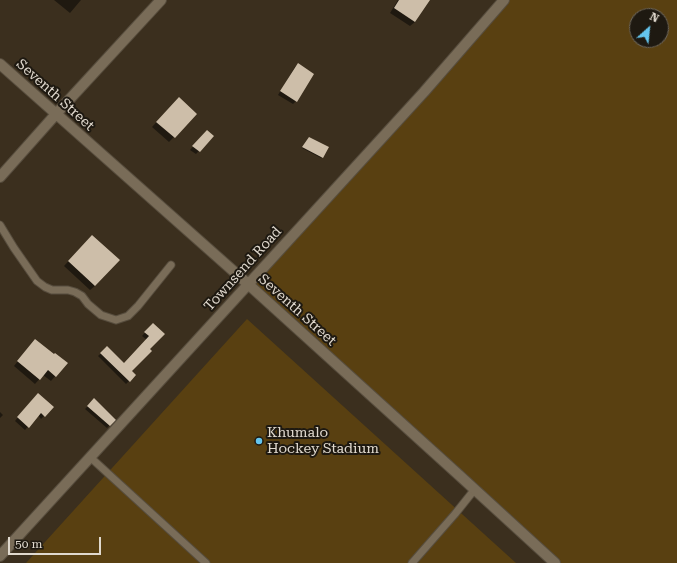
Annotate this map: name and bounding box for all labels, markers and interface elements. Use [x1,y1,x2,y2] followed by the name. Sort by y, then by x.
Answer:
[629,8,669,48] north arrow
[647,10,661,25] text: N
[13,56,97,134] street label: Seventh Street
[201,223,285,315] street label: Townsend Road
[255,271,339,349] street label: Seventh Street
[267,425,379,458] place label: Khumalo Hockey Stadium
[254,436,264,446] marker: Khumalo Hockey Stadium
[10,529,103,555] scale bar
[15,537,42,551] text: 50 m

